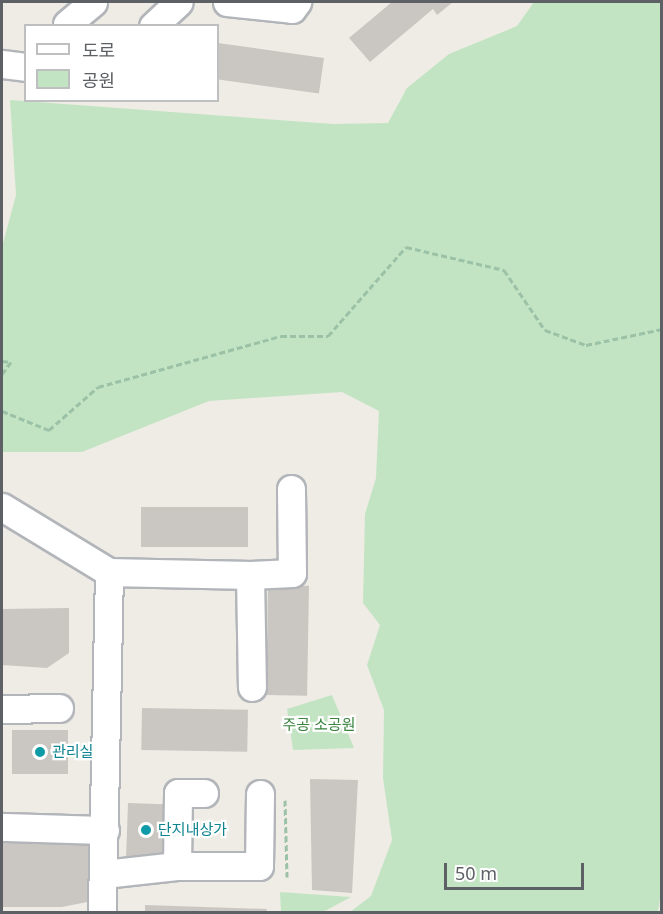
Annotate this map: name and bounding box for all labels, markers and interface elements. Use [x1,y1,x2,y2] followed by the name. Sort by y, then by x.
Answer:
[24,24,219,102] legend
[82,38,115,62] text: 도로
[82,68,115,92] text: 공원
[283,716,355,734] park label: 주공 소공원
[52,743,93,761] place label: 관리실
[33,745,47,759] marker: 관리실
[158,821,227,839] place label: 단지내상가
[139,823,153,837] marker: 단지내상가
[447,851,586,889] scale bar
[455,861,497,885] text: 50 m

